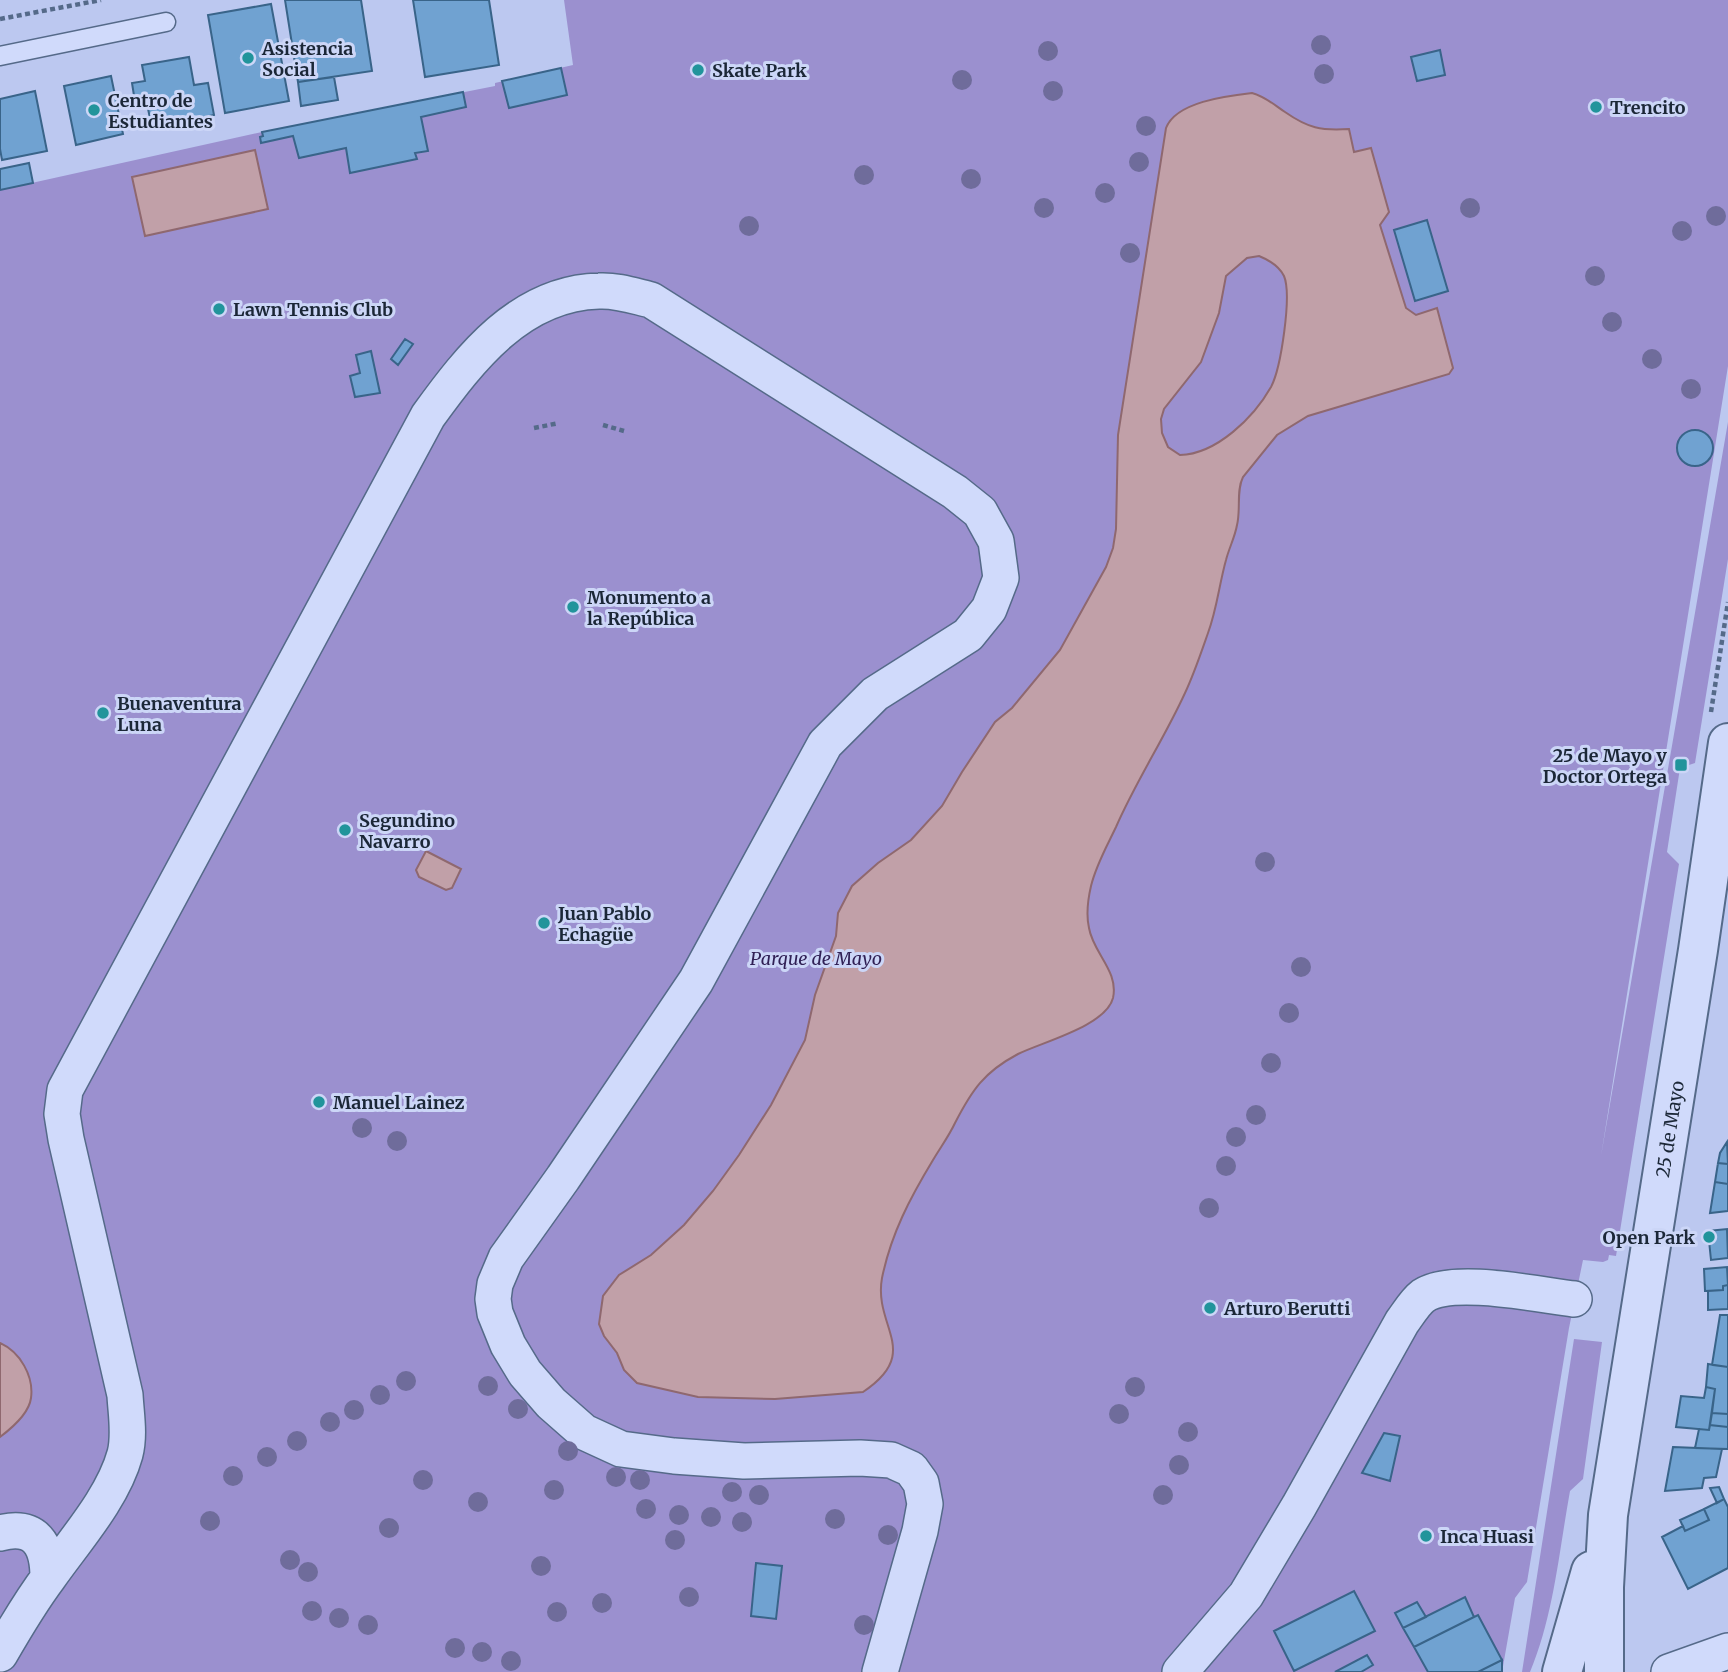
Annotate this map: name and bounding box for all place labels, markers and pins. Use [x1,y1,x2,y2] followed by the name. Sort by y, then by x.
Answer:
[261,37,353,81] place label: Asistencia Social
[240,50,256,66] marker: Asistencia Social
[712,59,807,82] place label: Skate Park
[690,62,706,78] marker: Skate Park
[108,89,213,133] place label: Centro de Estudiantes
[1610,96,1686,119] place label: Trencito
[1588,99,1604,115] marker: Trencito
[86,102,102,118] marker: Centro de Estudiantes
[233,298,393,321] place label: Lawn Tennis Club
[211,301,227,317] marker: Lawn Tennis Club
[587,586,711,630] place label: Monumento a la República
[565,599,581,615] marker: Monumento a la República
[117,692,242,736] place label: Buenaventura Luna
[95,705,111,721] marker: Buenaventura Luna
[1543,744,1667,788] place label: 25 de Mayo y Doctor Ortega
[1673,757,1689,773] marker: 25 de Mayo y Doctor Ortega
[359,809,455,853] place label: Segundino Navarro
[337,822,353,838] marker: Segundino Navarro
[557,902,652,946] place label: Juan Pablo Echagüe
[536,915,552,931] marker: Juan Pablo Echagüe
[333,1091,465,1114] place label: Manuel Lainez
[311,1094,327,1110] marker: Manuel Lainez
[1603,1226,1695,1249] place label: Open Park
[1701,1229,1717,1245] marker: Open Park
[1223,1297,1350,1320] place label: Arturo Berutti
[1202,1300,1218,1316] marker: Arturo Berutti
[1440,1525,1534,1548] place label: Inca Huasi
[1418,1528,1434,1544] marker: Inca Huasi

